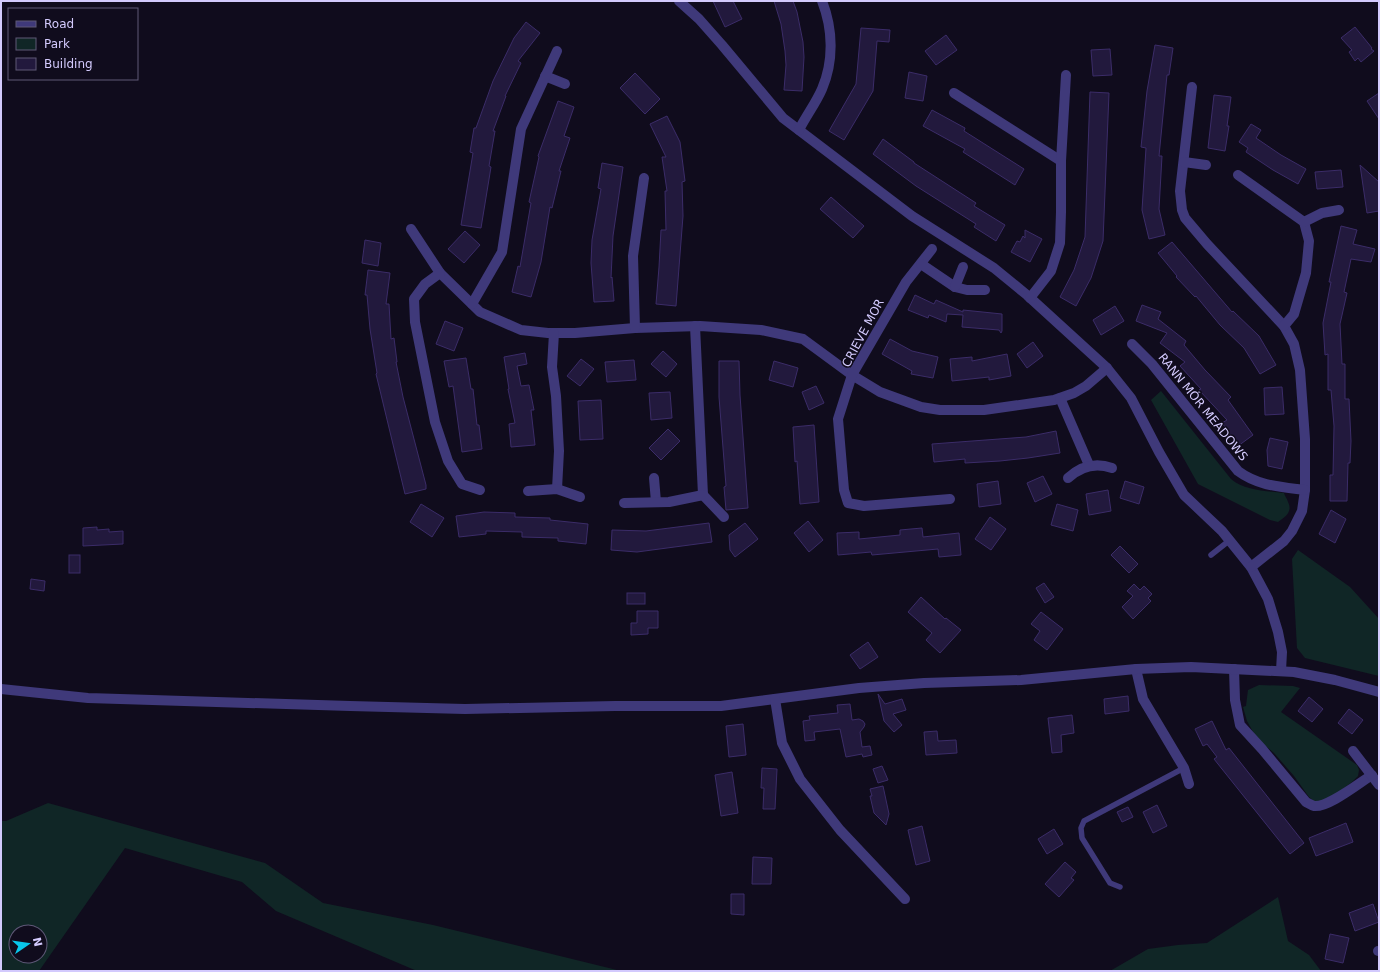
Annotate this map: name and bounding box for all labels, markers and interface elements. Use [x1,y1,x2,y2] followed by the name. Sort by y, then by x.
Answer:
[8,8,138,80] legend
[44,17,74,31] text: Road
[44,37,70,51] text: Park
[44,57,93,71] text: Building
[839,296,887,370] street label: CRIEVE MOR
[1155,350,1251,464] street label: RANN MÓR MEADOWS
[8,924,48,964] north arrow
[30,936,45,948] text: N

